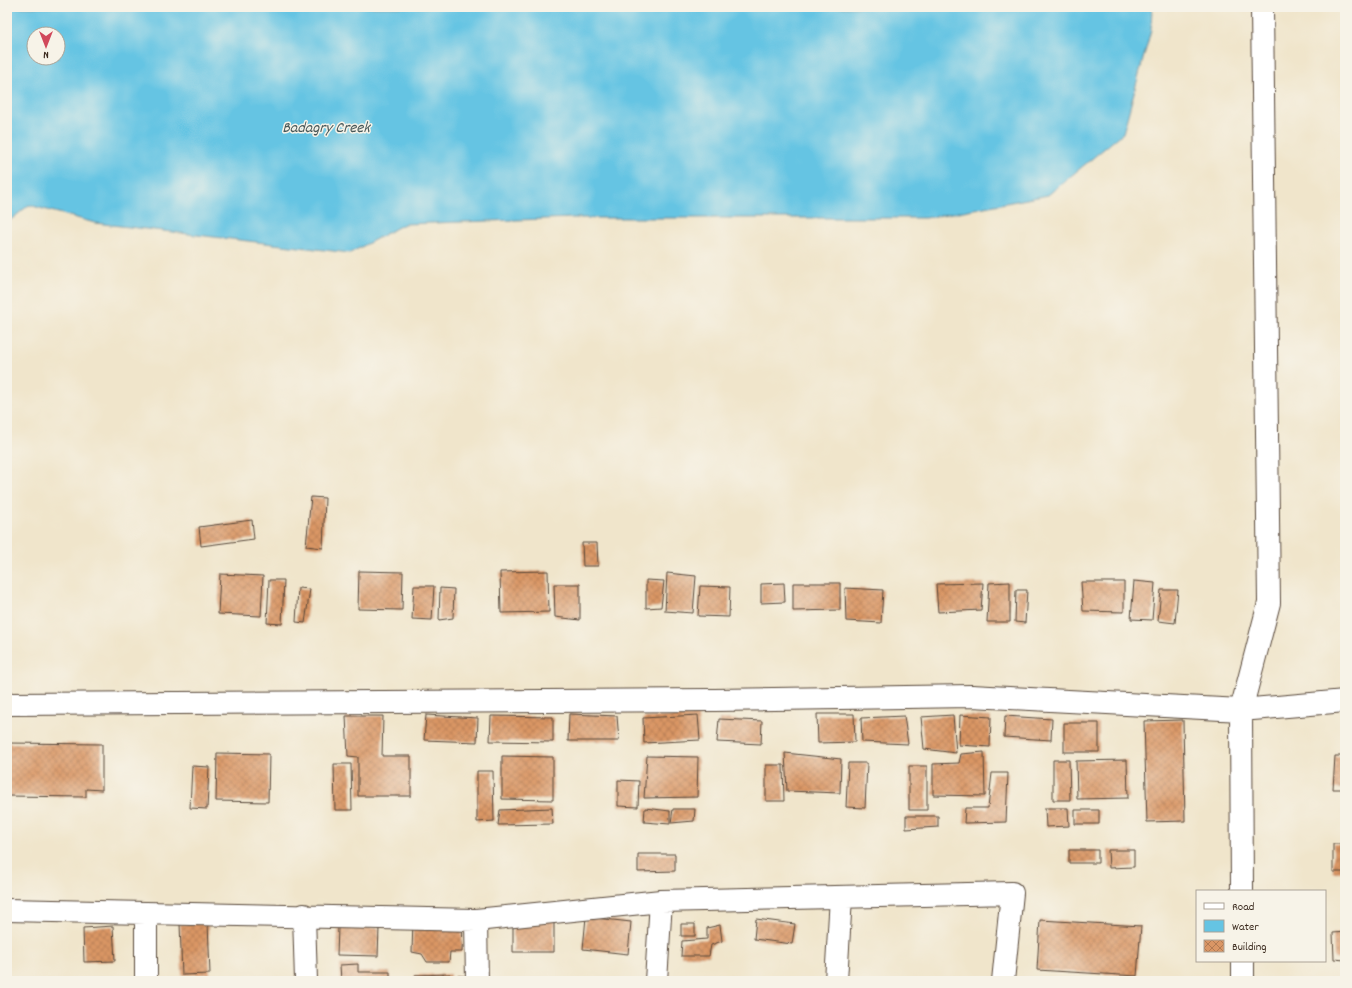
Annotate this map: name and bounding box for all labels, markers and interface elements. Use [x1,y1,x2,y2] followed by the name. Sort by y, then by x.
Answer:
[26,26,66,66] north arrow
[43,46,49,62] text: N
[282,117,371,140] water label: Badagry Creek
[1196,890,1326,962] legend
[1232,899,1254,916] text: Road
[1232,919,1259,936] text: Water
[1232,939,1267,956] text: Building

